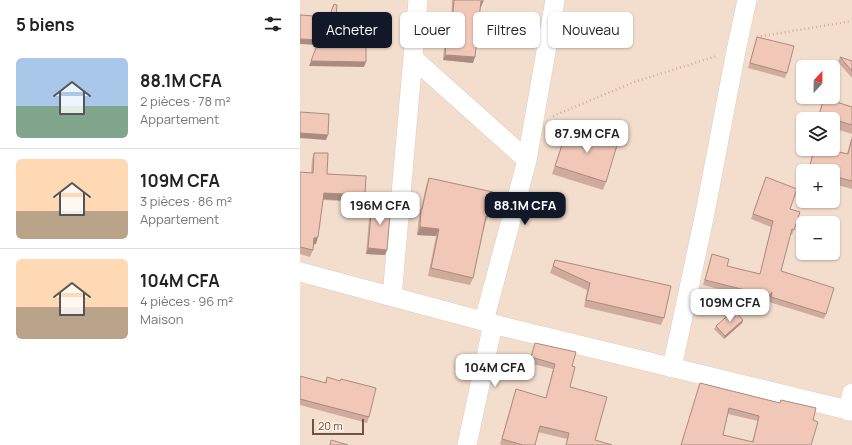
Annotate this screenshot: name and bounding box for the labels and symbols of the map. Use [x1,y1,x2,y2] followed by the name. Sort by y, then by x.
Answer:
[796,60,840,104] north arrow
[541,120,633,154] pin: 87.9M CFA
[339,192,421,226] pin: 196M CFA
[479,192,571,226] pin: 88.1M CFA
[689,289,771,323] pin: 109M CFA
[454,354,536,388] pin: 104M CFA
[312,417,364,436] scale bar

